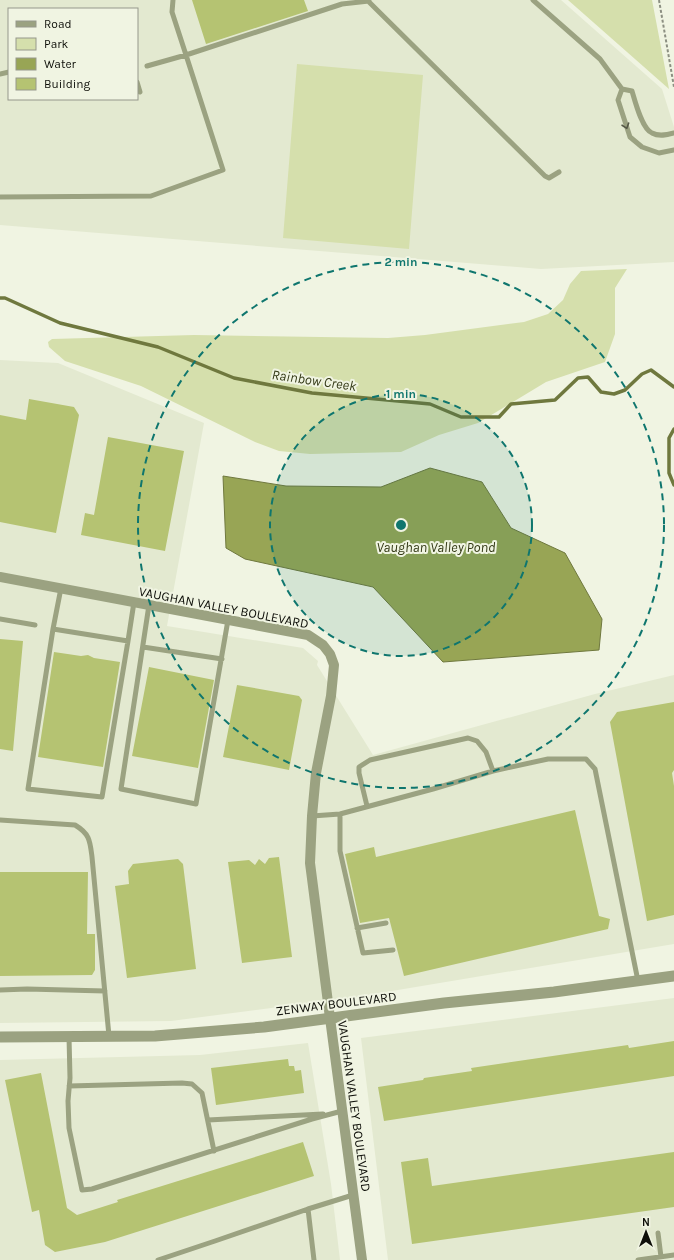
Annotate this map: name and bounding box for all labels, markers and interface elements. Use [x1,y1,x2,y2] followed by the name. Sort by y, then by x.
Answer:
[8,8,138,100] legend
[44,17,72,31] text: Road
[44,37,69,51] text: Park
[44,57,77,71] text: Water
[44,77,91,91] text: Building
[622,122,630,129] one-way arrow
[384,255,418,269] text: 2 min
[271,366,358,395] water label: Rainbow Creek
[386,387,416,401] text: 1 min
[394,518,408,532] centre of rings
[376,539,496,556] water label: Vaughan Valley Pond
[138,584,310,631] street label: VAUGHAN VALLEY BOULEVARD
[275,989,397,1018] street label: ZENWAY BOULEVARD
[335,1020,374,1193] street label: VAUGHAN VALLEY BOULEVARD
[626,1212,666,1252] north arrow
[642,1216,650,1229] text: N

